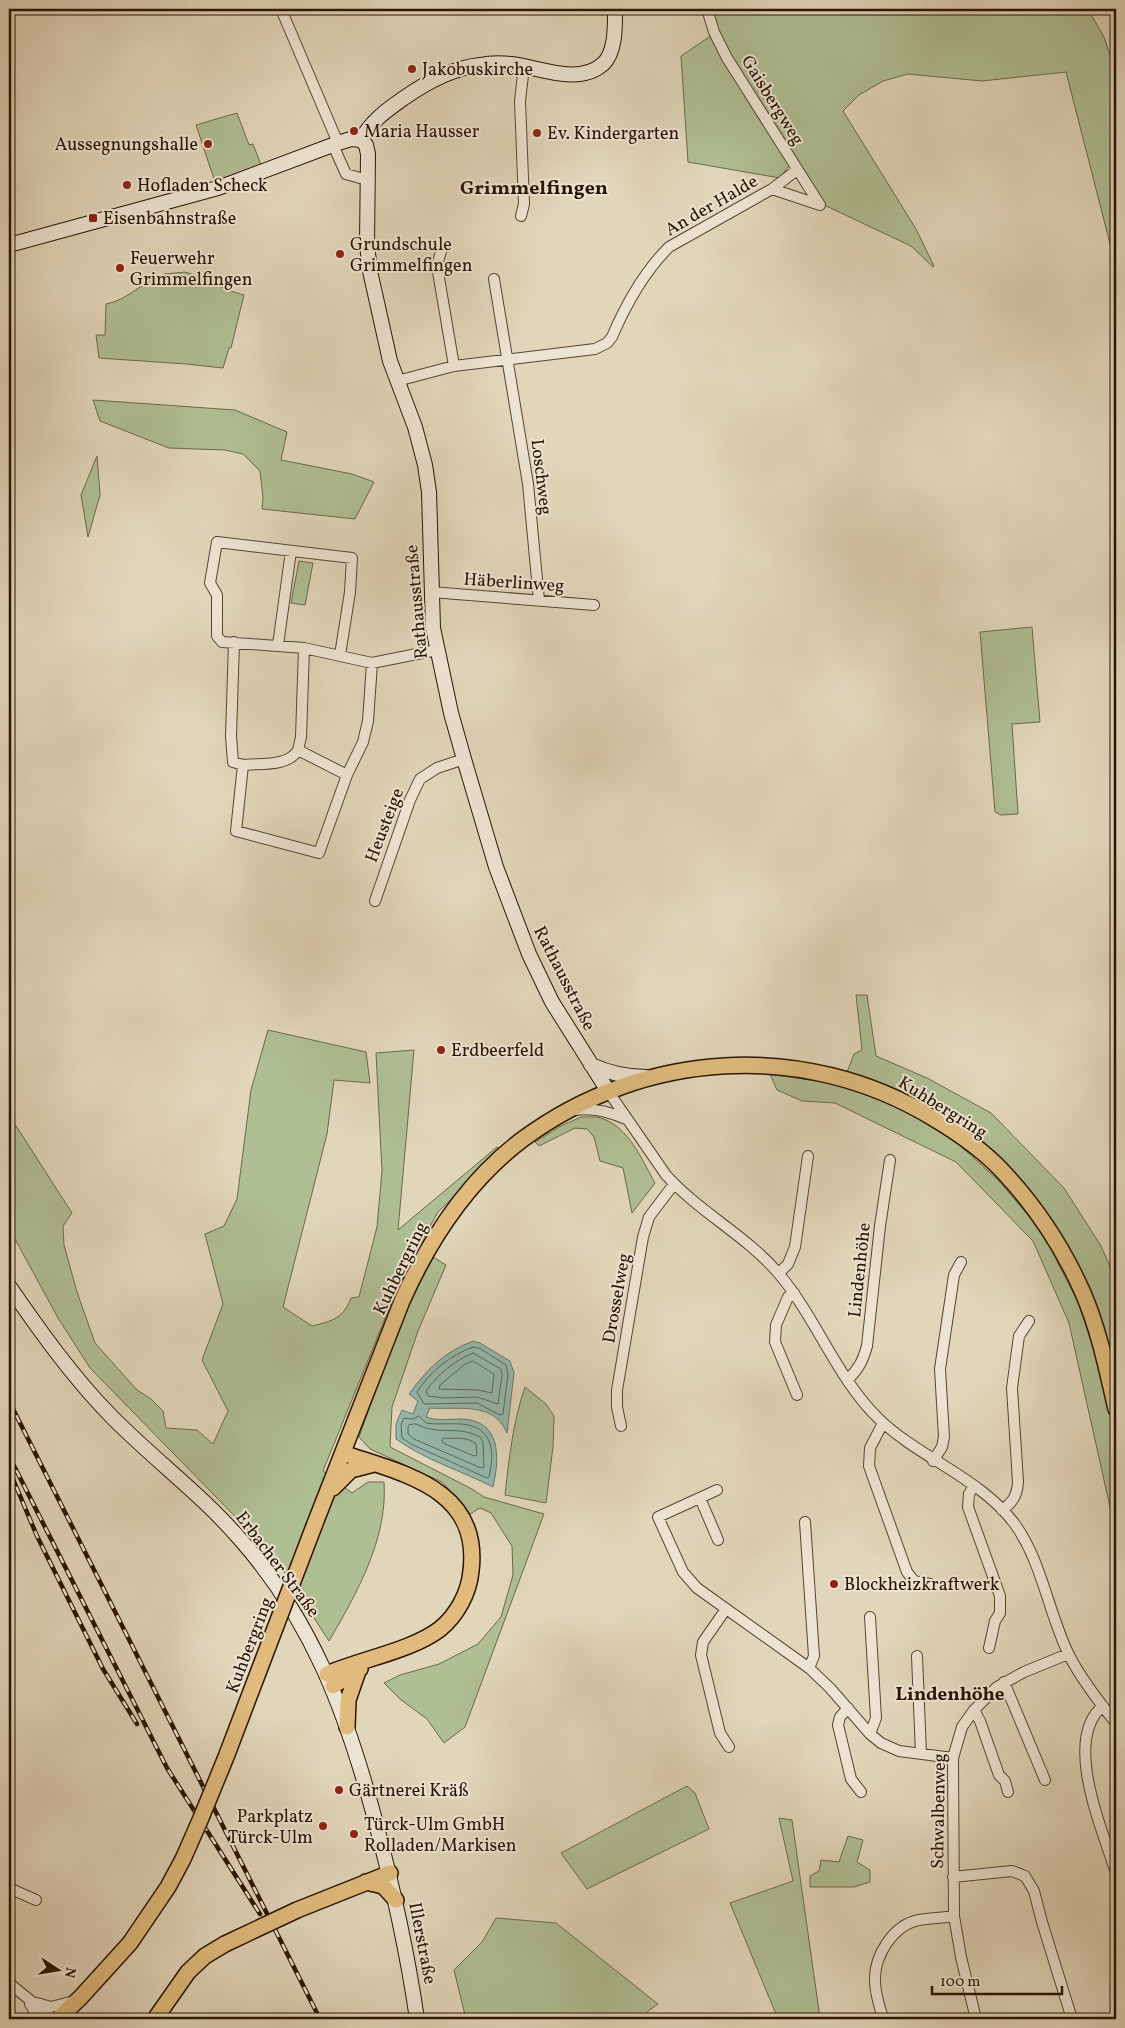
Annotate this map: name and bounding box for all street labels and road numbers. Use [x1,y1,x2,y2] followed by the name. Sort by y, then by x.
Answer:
[734,51,809,151] street label: Gaisbergweg
[661,170,763,243] street label: An der Halde
[523,438,558,517] street label: Loschweg
[400,544,435,660] street label: Rathausstraße
[463,568,565,599] street label: Häberlinweg
[360,785,411,866] street label: Heusteige
[526,922,601,1035] street label: Rathausstraße
[893,1071,992,1146] street label: Kuhbergring
[368,1218,435,1320] street label: Kuhbergring
[843,1222,878,1319] street label: Lindenhöhe
[597,1251,638,1345] street label: Drosselweg
[229,1507,325,1623] street label: Erbacher Straße
[221,1594,280,1697] street label: Kuhbergring
[926,1753,953,1869] street label: Schwalbenweg
[401,1900,442,1986] street label: Illerstraße

